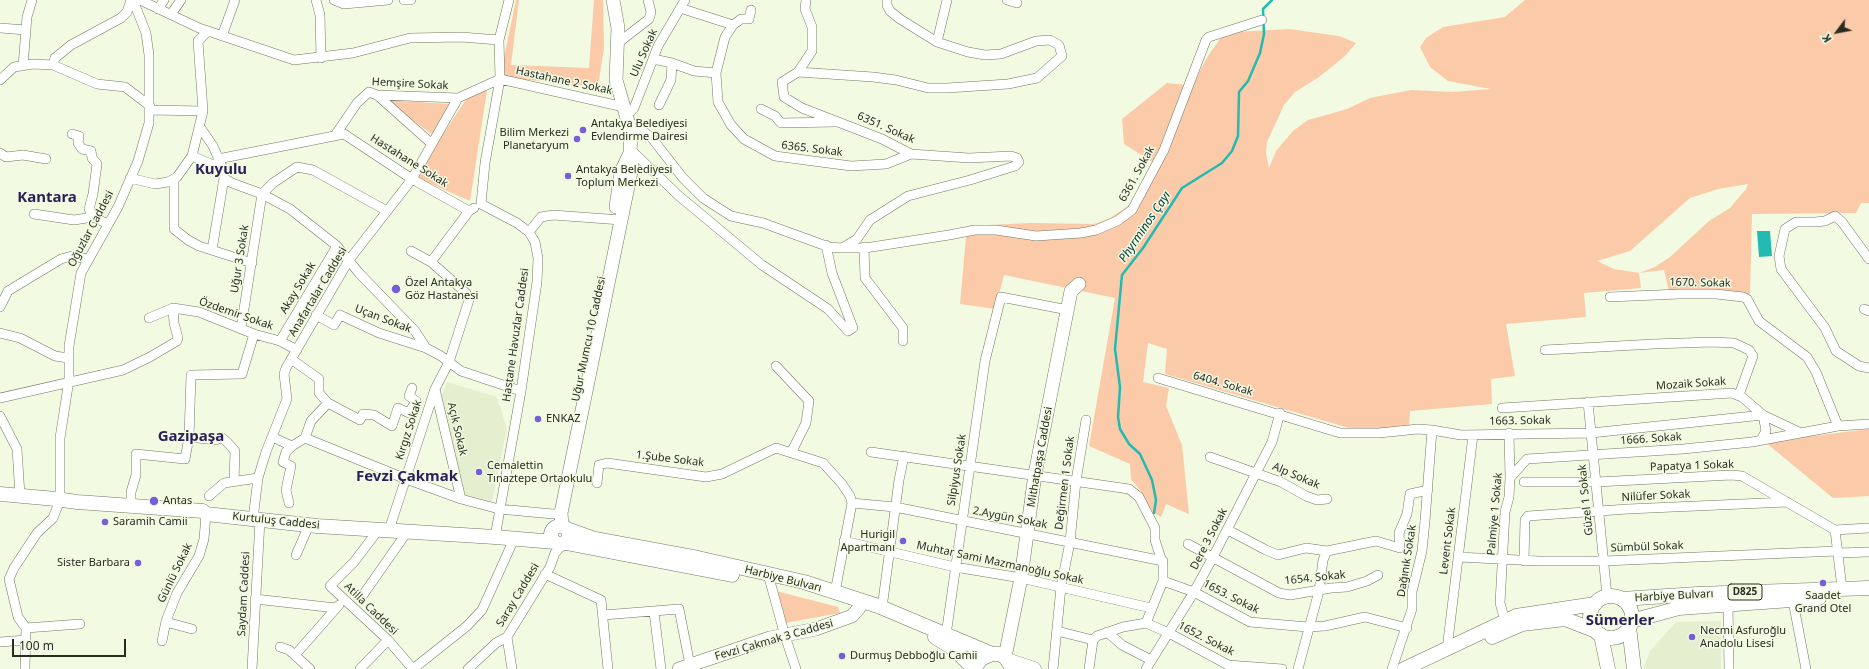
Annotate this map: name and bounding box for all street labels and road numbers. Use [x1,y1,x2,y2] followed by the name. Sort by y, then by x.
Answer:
[628,27,660,79] street label: Ulu Sokak
[515,64,613,98] street label: Hastahane 2 Sokak
[371,75,449,93] street label: Hemşire Sokak
[855,109,917,147] street label: 6351. Sokak
[368,132,450,190] street label: Hastahane Sokak
[781,139,843,159] street label: 6365. Sokak
[1116,144,1158,204] street label: 6361. Sokak
[65,189,117,269] street label: Oğuzlar Caddesi
[228,224,252,294] street label: Uğur 3 Sokak
[286,245,350,339] street label: Anafartalar Caddesi
[277,260,319,316] street label: Akay Sokak
[500,267,532,403] street label: Hastane Havuzlar Caddesi
[569,275,609,403] street label: Uğur Mumcu 10 Caddesi
[1669,276,1731,290] street label: 1670. Sokak
[197,295,275,333] street label: Özdemir Sokak
[353,302,413,336] street label: Uçan Sokak
[1192,369,1254,399] street label: 6404. Sokak
[1656,375,1726,393] street label: Mozaik Sokak
[393,398,425,462] street label: Kırgız Sokak
[444,401,470,457] street label: Açık Sokak
[1025,406,1055,508] street label: Mithatpaşa Caddesi
[1489,414,1551,428] street label: 1663. Sokak
[1620,430,1682,448] street label: 1666. Sokak
[945,433,969,507] street label: Silpiyus Sokak
[1053,435,1077,531] street label: Değirmen 1 Sokak
[635,448,705,470] street label: 1.Şube Sokak
[1650,458,1734,474] street label: Papatya 1 Sokak
[1270,460,1322,492] street label: Alp Sokak
[1576,464,1596,536] street label: Güzel 1 Sokak
[1485,472,1505,556] street label: Palmiye 1 Sokak
[1621,488,1691,504] street label: Nilüfer Sokak
[972,504,1048,532] street label: 2.Aygün Sokak
[1188,506,1230,572] street label: Dere 3 Sokak
[1437,507,1459,575] street label: Levent Sokak
[232,510,320,532] street label: Kurtuluş Caddesi
[1395,524,1419,598] street label: Dağınık Sokak
[915,539,1085,587] street label: Muhtar Sami Mazmanoğlu Sokak
[1610,539,1684,555] street label: Sümbül Sokak
[155,541,195,605] street label: Günlü Sokak
[235,551,253,637] street label: Saydam Caddesi
[494,561,542,629] street label: Saray Caddesi
[743,563,823,595] street label: Harbiye Bulvarı
[1284,568,1346,588] street label: 1654. Sokak
[1201,577,1261,617] street label: 1653. Sokak
[341,580,401,638] street label: Atilla Caddesi
[1728,584,1762,600] road number: D825
[1634,587,1714,605] street label: Harbiye Bulvarı
[713,617,835,663] street label: Fevzi Çakmak 3 Caddesi
[1176,619,1236,659] street label: 1652. Sokak

